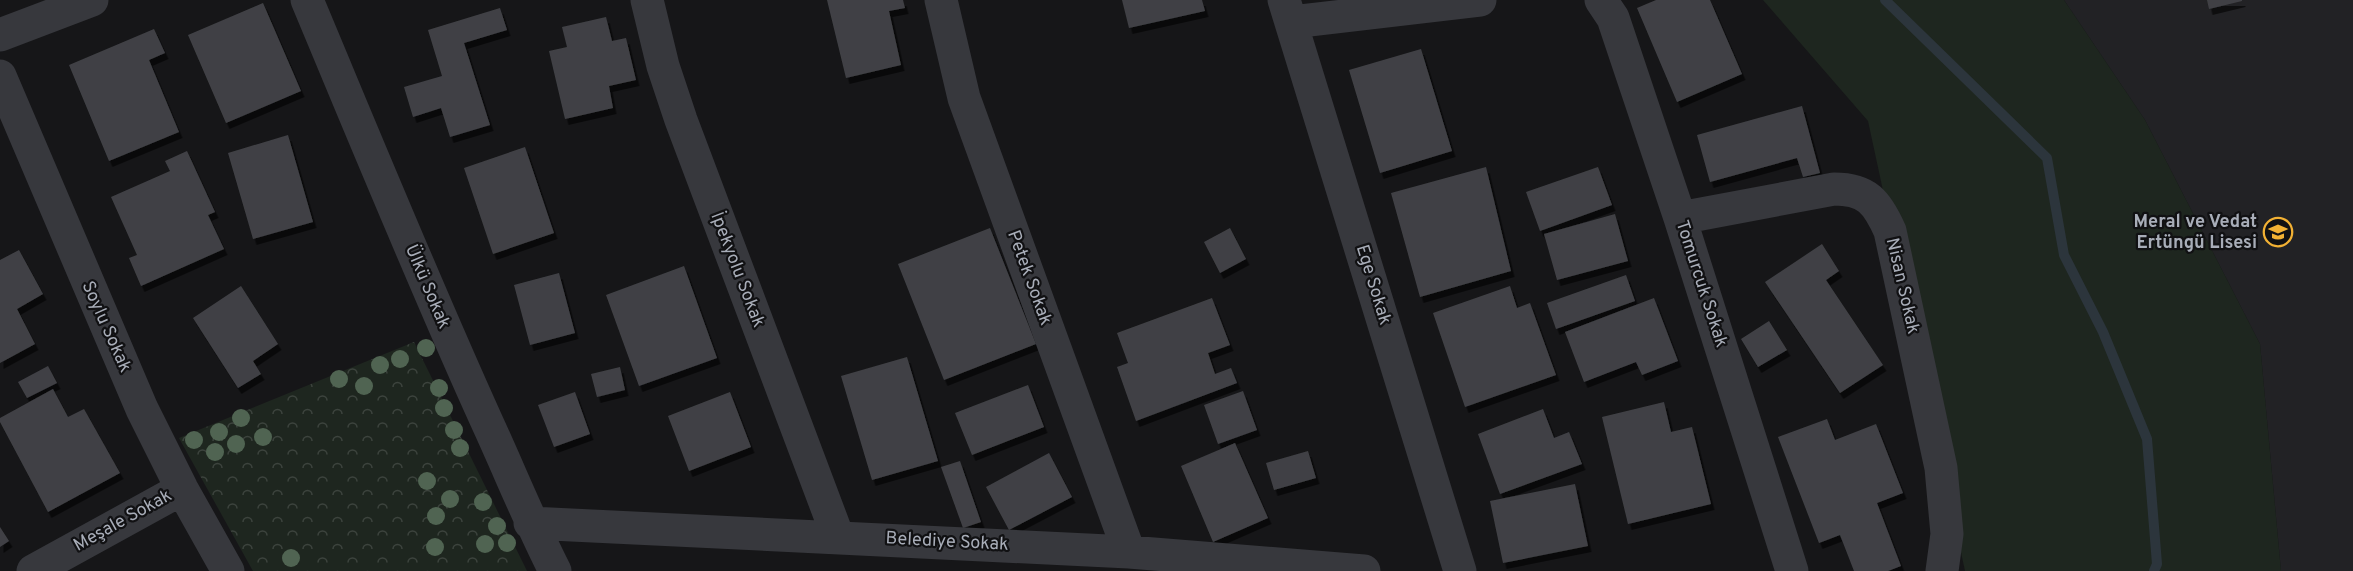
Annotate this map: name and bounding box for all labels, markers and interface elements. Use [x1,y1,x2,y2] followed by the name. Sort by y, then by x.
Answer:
[704,208,771,331] street label: İpekyolu Sokak
[2133,211,2257,255] place label: Meral ve Vedat Ertüngü Lisesi
[2262,216,2294,248] school or university icon: Meral ve Vedat Ertüngü Lisesi
[1670,218,1732,350] street label: Tomurcuk Sokak
[1001,227,1057,329] street label: Petek Sokak
[1880,236,1924,336] street label: Nisan Sokak
[399,241,457,333] street label: Ülkü Sokak
[1350,242,1396,328] street label: Ege Sokak
[76,278,136,376] street label: Soylu Sokak
[70,485,176,557] street label: Meşale Sokak
[885,527,1009,557] street label: Belediye Sokak

